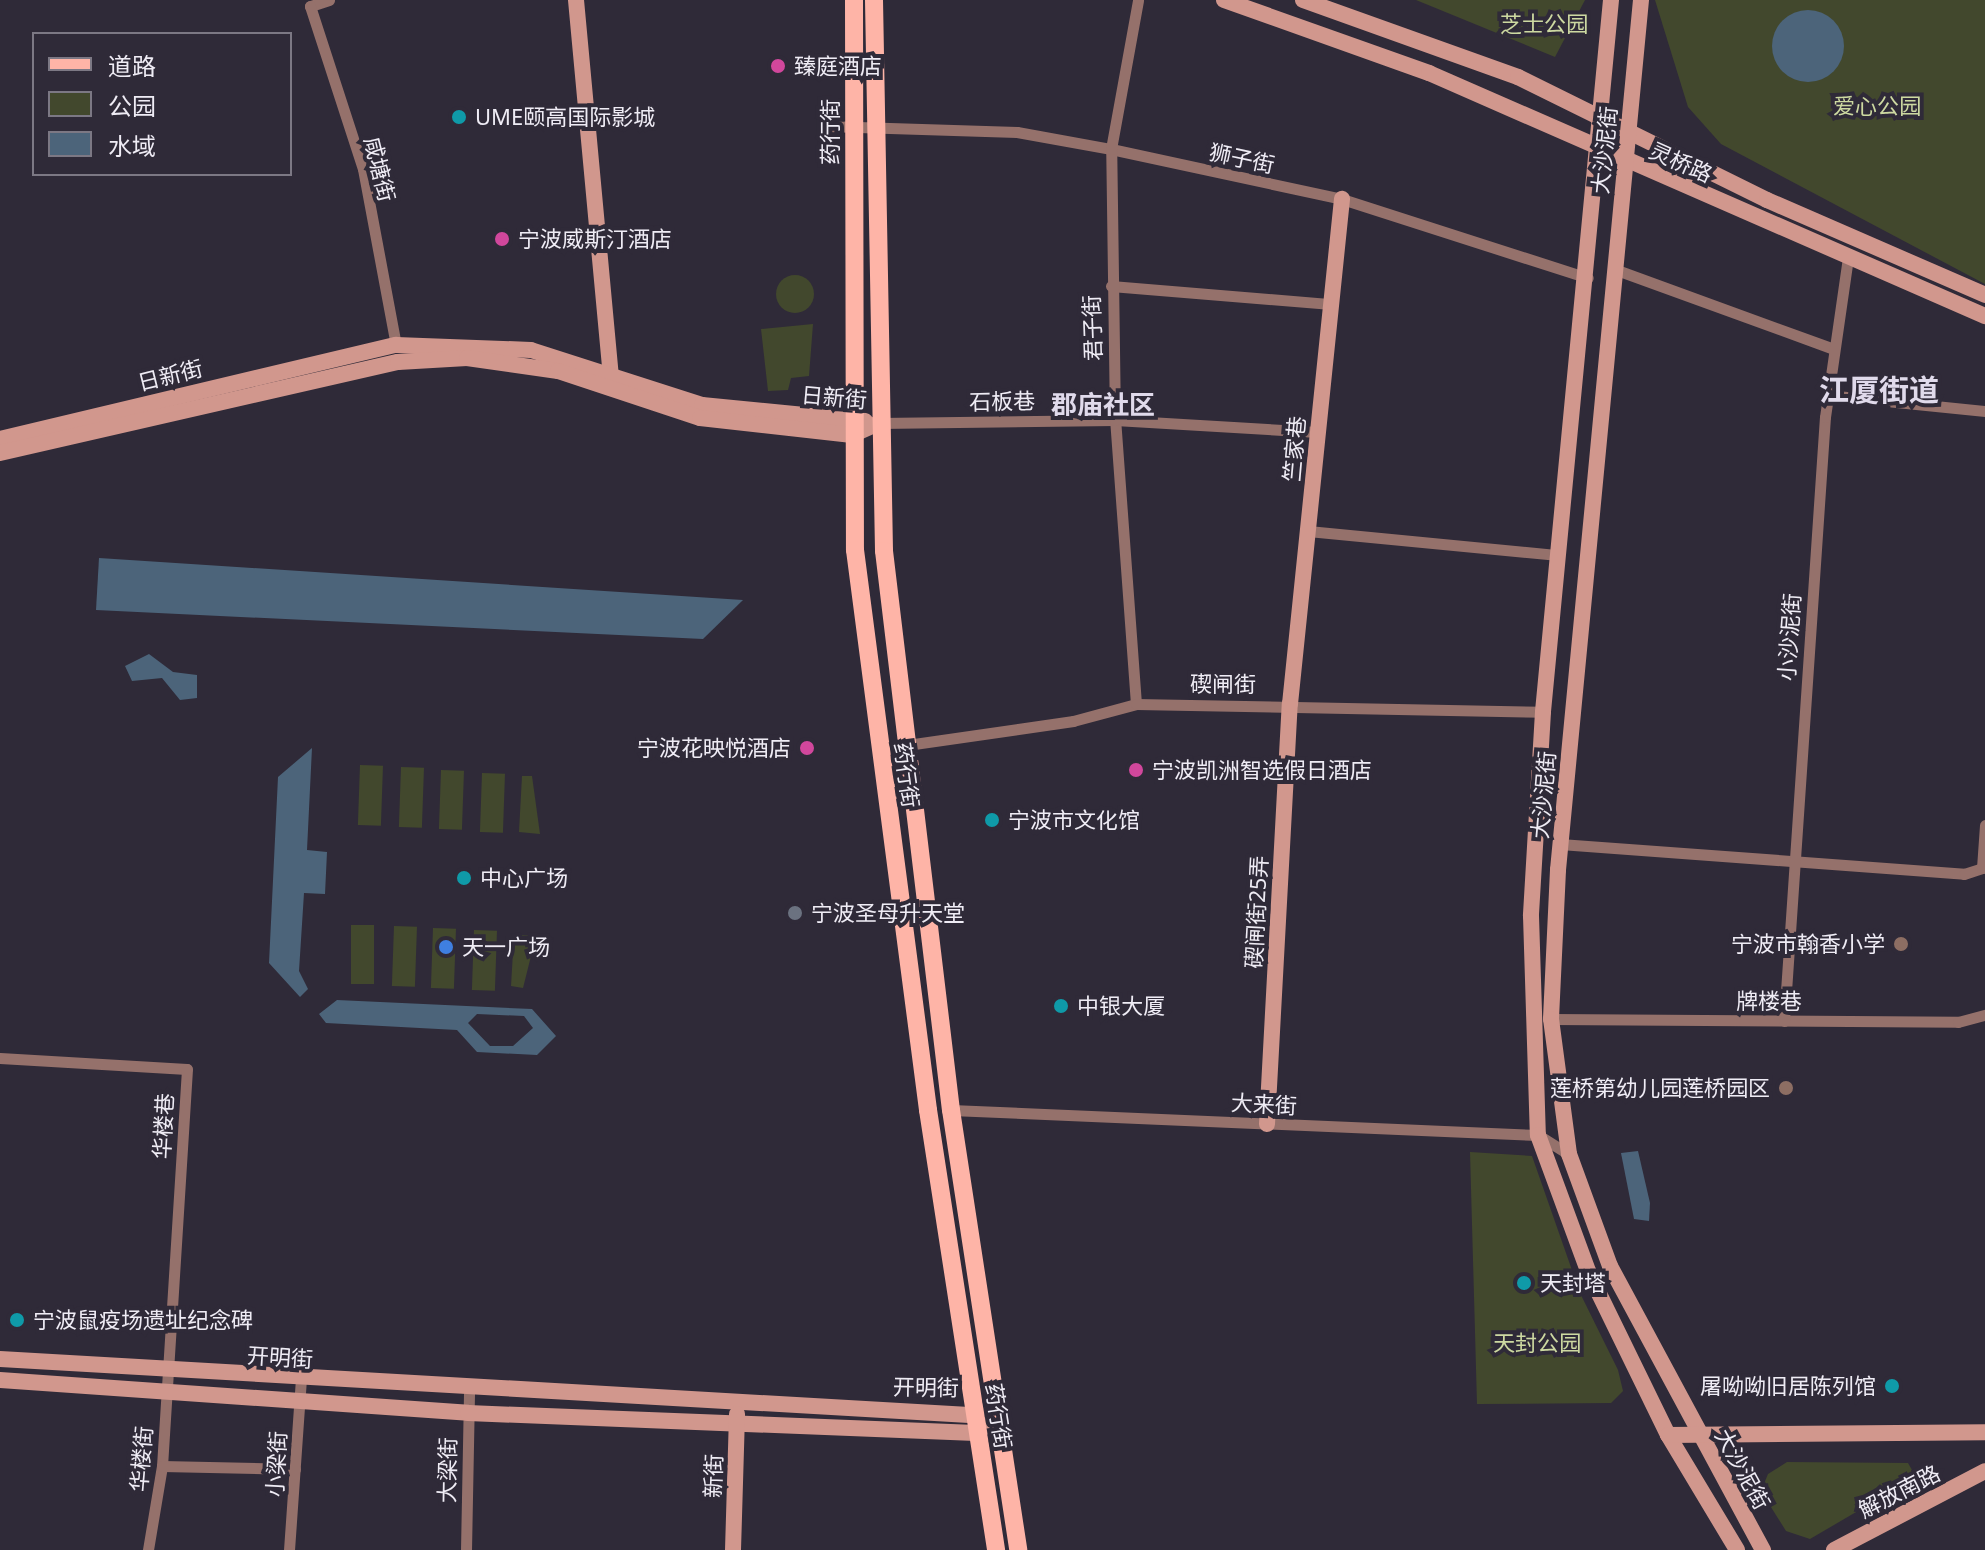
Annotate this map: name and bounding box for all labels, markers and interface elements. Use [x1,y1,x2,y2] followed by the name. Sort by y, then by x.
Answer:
[1500,11,1588,37] park label: 芝士公园
[32,32,292,176] legend
[108,49,156,82] text: 道路
[794,53,882,79] place label: 臻庭酒店
[769,57,787,75] marker: 臻庭酒店
[108,89,156,122] text: 公园
[1833,93,1921,119] park label: 爱心公园
[817,99,843,165] street label: 药行街
[475,104,655,130] place label: UME颐高国际影城
[1586,105,1622,195] street label: 大沙泥街
[450,108,468,126] marker: UME颐高国际影城
[108,129,156,162] text: 水域
[359,134,401,204] street label: 咸塘街
[1645,137,1717,187] street label: 灵桥路
[1207,138,1277,178] street label: 狮子街
[518,226,672,252] place label: 宁波威斯汀酒店
[493,230,511,248] marker: 宁波威斯汀酒店
[1078,295,1106,361] street label: 君子街
[135,354,205,396] street label: 日新街
[1819,372,1939,408] district label: 江厦街道
[800,381,868,413] street label: 日新街
[969,387,1035,415] street label: 石板巷
[1051,389,1155,421] district label: 郡庙社区
[1278,415,1310,483] street label: 竺家巷
[1773,592,1805,682] street label: 小沙泥街
[1190,671,1256,697] street label: 碶闸街
[637,735,791,761] place label: 宁波花映悦酒店
[798,739,816,757] marker: 宁波花映悦酒店
[889,740,925,810] street label: 药行街
[1526,750,1560,840] street label: 大沙泥街
[1152,757,1372,783] place label: 宁波凯洲智选假日酒店
[1127,761,1145,779] marker: 宁波凯洲智选假日酒店
[1008,807,1140,833] place label: 宁波市文化馆
[983,811,1001,829] marker: 宁波市文化馆
[1240,855,1272,969] street label: 碶闸街25弄
[480,865,568,891] place label: 中心广场
[455,869,473,887] marker: 中心广场
[811,900,965,926] place label: 宁波圣母升天堂
[786,904,804,922] marker: 宁波圣母升天堂
[1731,931,1885,957] place label: 宁波市翰香小学
[462,934,550,960] place label: 天一广场
[1892,935,1910,953] marker: 宁波市翰香小学
[437,938,455,956] marker: 天一广场
[1736,988,1802,1014] street label: 牌楼巷
[1077,993,1165,1019] place label: 中银大厦
[1052,997,1070,1015] marker: 中银大厦
[1550,1075,1770,1101] place label: 莲桥第幼儿园莲桥园区
[1777,1079,1795,1097] marker: 莲桥第幼儿园莲桥园区
[1230,1089,1298,1119] street label: 大来街
[148,1092,178,1160] street label: 华楼巷
[1540,1270,1606,1296] place label: 天封塔
[1515,1274,1533,1292] marker: 天封塔
[33,1307,253,1333] place label: 宁波鼠疫场遗址纪念碑
[8,1311,26,1329] marker: 宁波鼠疫场遗址纪念碑
[1493,1330,1581,1356] park label: 天封公园
[246,1342,314,1372] street label: 开明街
[893,1373,959,1401] street label: 开明街
[1700,1373,1876,1399] place label: 屠呦呦旧居陈列馆
[1883,1377,1901,1395] marker: 屠呦呦旧居陈列馆
[981,1381,1017,1451] street label: 药行街
[1710,1424,1776,1514] street label: 大沙泥街
[125,1425,157,1493] street label: 华楼街
[261,1430,291,1498] street label: 小梁街
[433,1437,461,1503] street label: 大梁街
[699,1454,727,1498] street label: 新街
[1854,1459,1944,1523] street label: 解放南路

